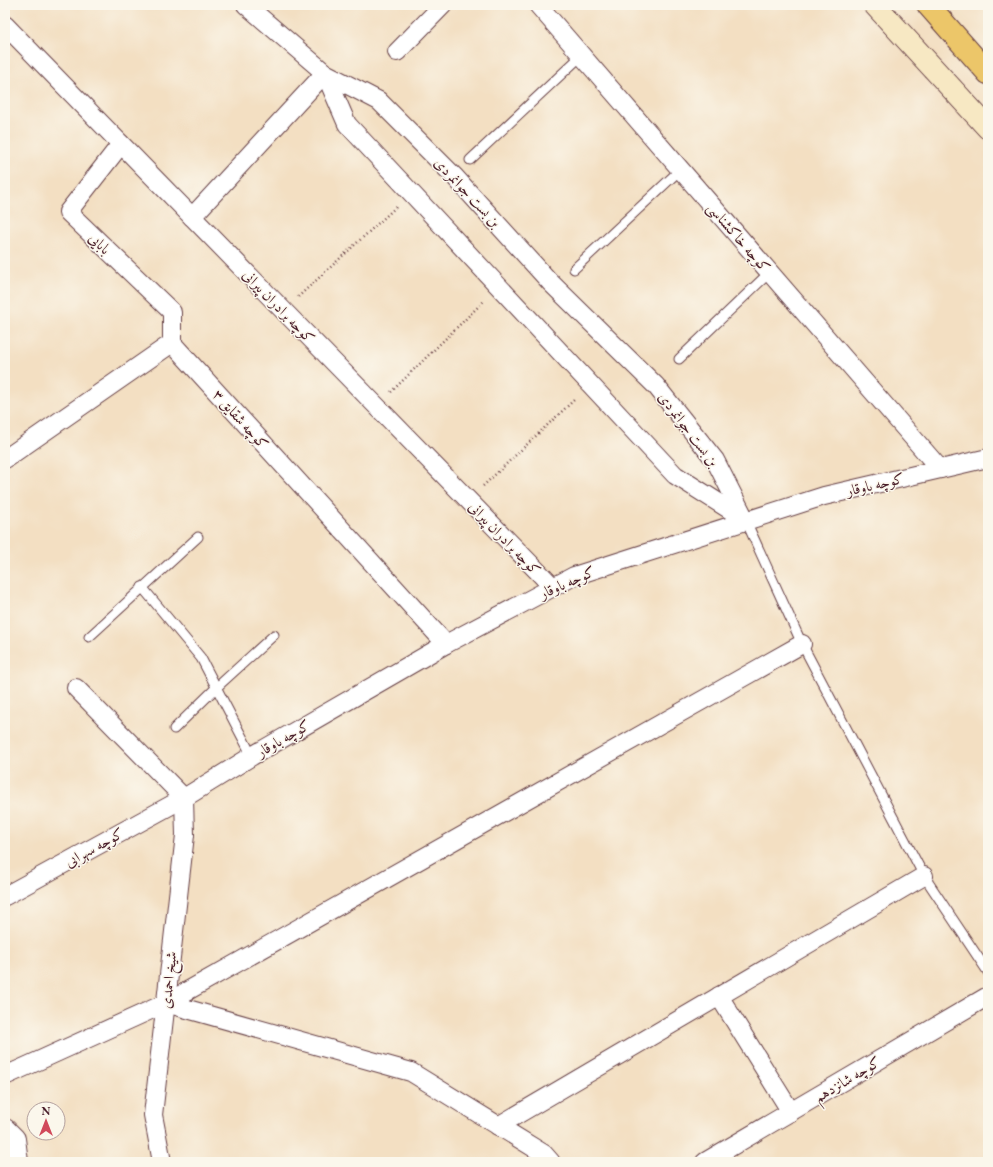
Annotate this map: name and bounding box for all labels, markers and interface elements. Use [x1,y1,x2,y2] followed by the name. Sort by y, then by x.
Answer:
[430,153,506,232] street label: بن بست جوانمردی
[702,198,775,277] street label: کوچه خاکشناسی
[84,228,115,259] street label: بابایی
[237,265,319,349] street label: کوچه برادران پیرانی
[208,385,273,454] street label: کوچه شقایق ۳
[654,388,724,471] street label: بن بست جوانمردی
[842,468,906,502] street label: کوچه باوقار
[463,497,545,581] street label: کوچه برادران پیرانی
[534,561,599,605] street label: کوچه باوقار
[251,715,314,764] street label: کوچه باوقار
[61,823,128,873] street label: کوچه سهرابی
[156,950,185,1010] street label: شیخ احمدی
[810,1052,886,1111] street label: کوچه شانزدهم
[26,1101,66,1141] north arrow
[42,1104,51,1118] text: N

